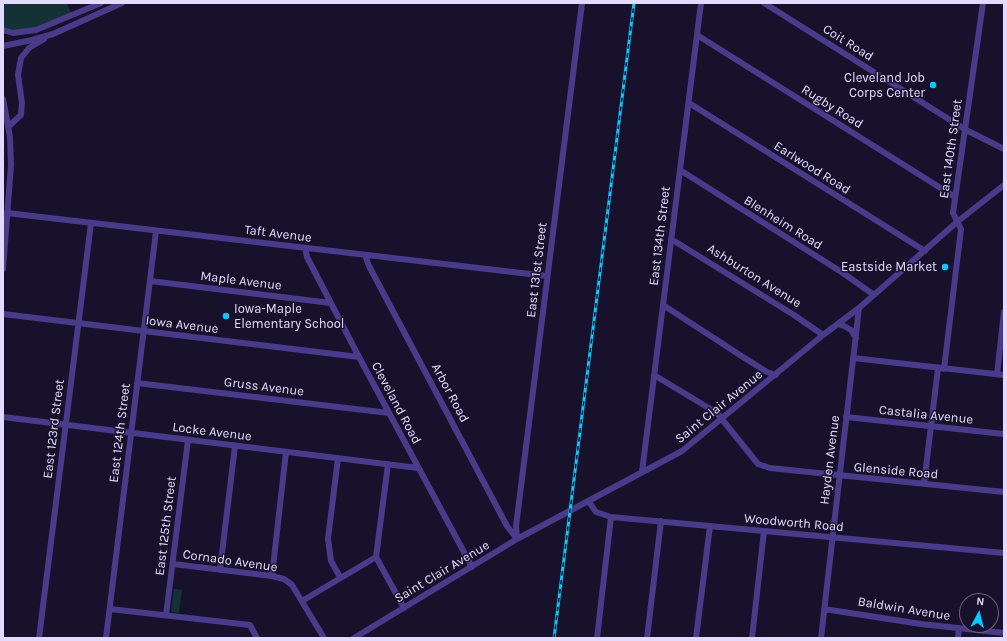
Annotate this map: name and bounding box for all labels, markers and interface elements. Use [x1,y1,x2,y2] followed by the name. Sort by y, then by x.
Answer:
[820,21,876,65] street label: Coit Road
[844,70,925,101] place label: Cleveland Job Corps Center
[928,80,938,90] marker: Cleveland Job Corps Center
[798,82,866,132] street label: Rugby Road
[936,98,966,200] street label: East 140th Street
[771,138,853,198] street label: Earlwood Road
[646,185,674,287] street label: East 134th Street
[741,193,825,253] street label: Blenheim Road
[523,221,551,319] street label: East 131st Street
[243,222,313,246] street label: Taft Avenue
[704,241,804,311] street label: Ashburton Avenue
[841,259,937,275] place label: Eastside Market
[940,262,950,272] marker: Eastside Market
[199,268,283,294] street label: Maple Avenue
[234,301,344,332] place label: Iowa-Maple Elementary School
[221,311,231,321] marker: Iowa-Maple Elementary School
[145,313,219,337] street label: Iowa Avenue
[368,359,424,447] street label: Cleveland Road
[428,361,472,425] street label: Arbor Road
[672,367,766,447] street label: Saint Clair Avenue
[223,374,305,400] street label: Gruss Avenue
[40,378,68,480] street label: East 123rd Street
[106,382,134,484] street label: East 124th Street
[878,402,974,428] street label: Castalia Avenue
[817,414,843,506] street label: Hayden Avenue
[171,419,253,445] street label: Locke Avenue
[853,460,939,482] street label: Glenside Road
[152,475,180,577] street label: East 125th Street
[743,511,845,535] street label: Woodworth Road
[392,538,492,606] street label: Saint Clair Avenue
[182,547,278,575] street label: Cornado Avenue
[959,593,999,633] north arrow
[857,594,951,624] street label: Baldwin Avenue
[976,595,985,609] text: N

